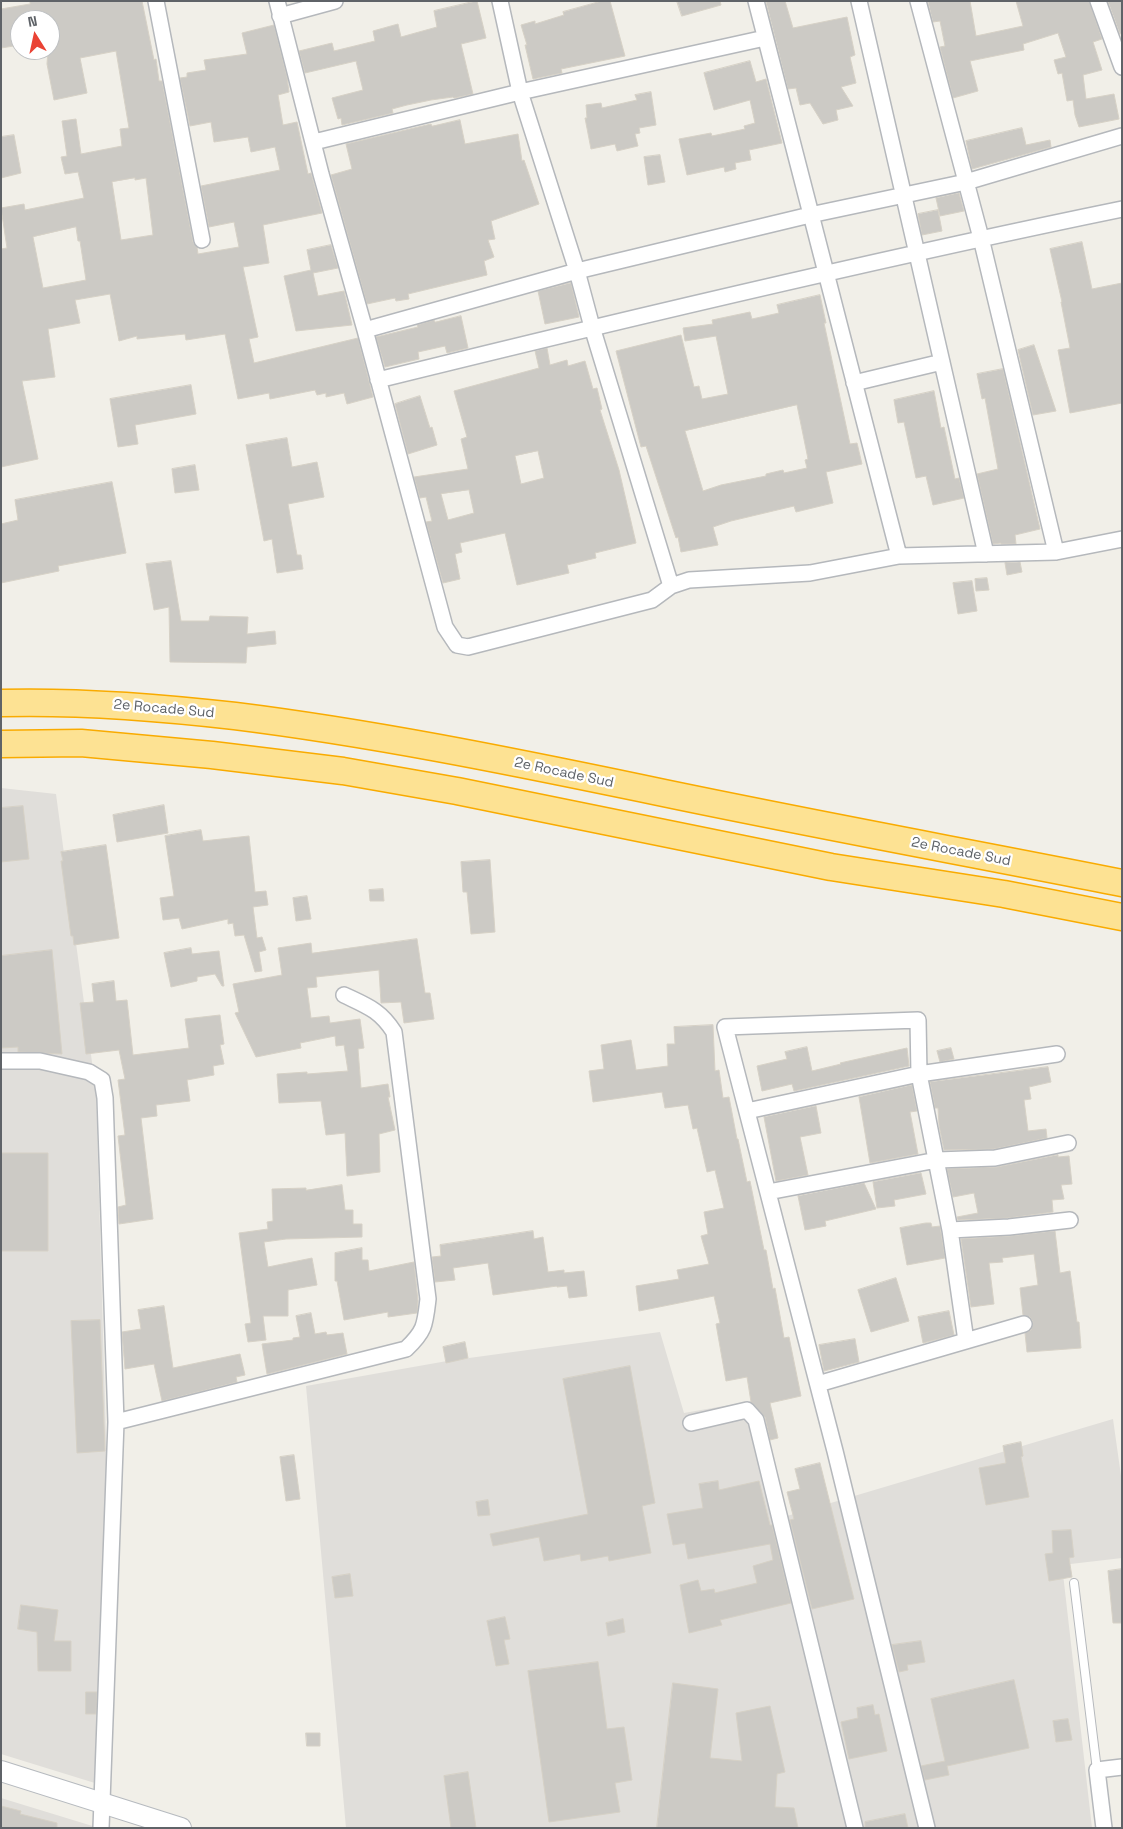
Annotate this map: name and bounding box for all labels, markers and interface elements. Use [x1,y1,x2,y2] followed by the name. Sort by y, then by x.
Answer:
[10,10,60,60] north arrow
[26,12,39,31] text: N
[113,696,215,722] street label: 2e Rocade Sud
[513,754,615,792] street label: 2e Rocade Sud
[910,834,1012,870] street label: 2e Rocade Sud

